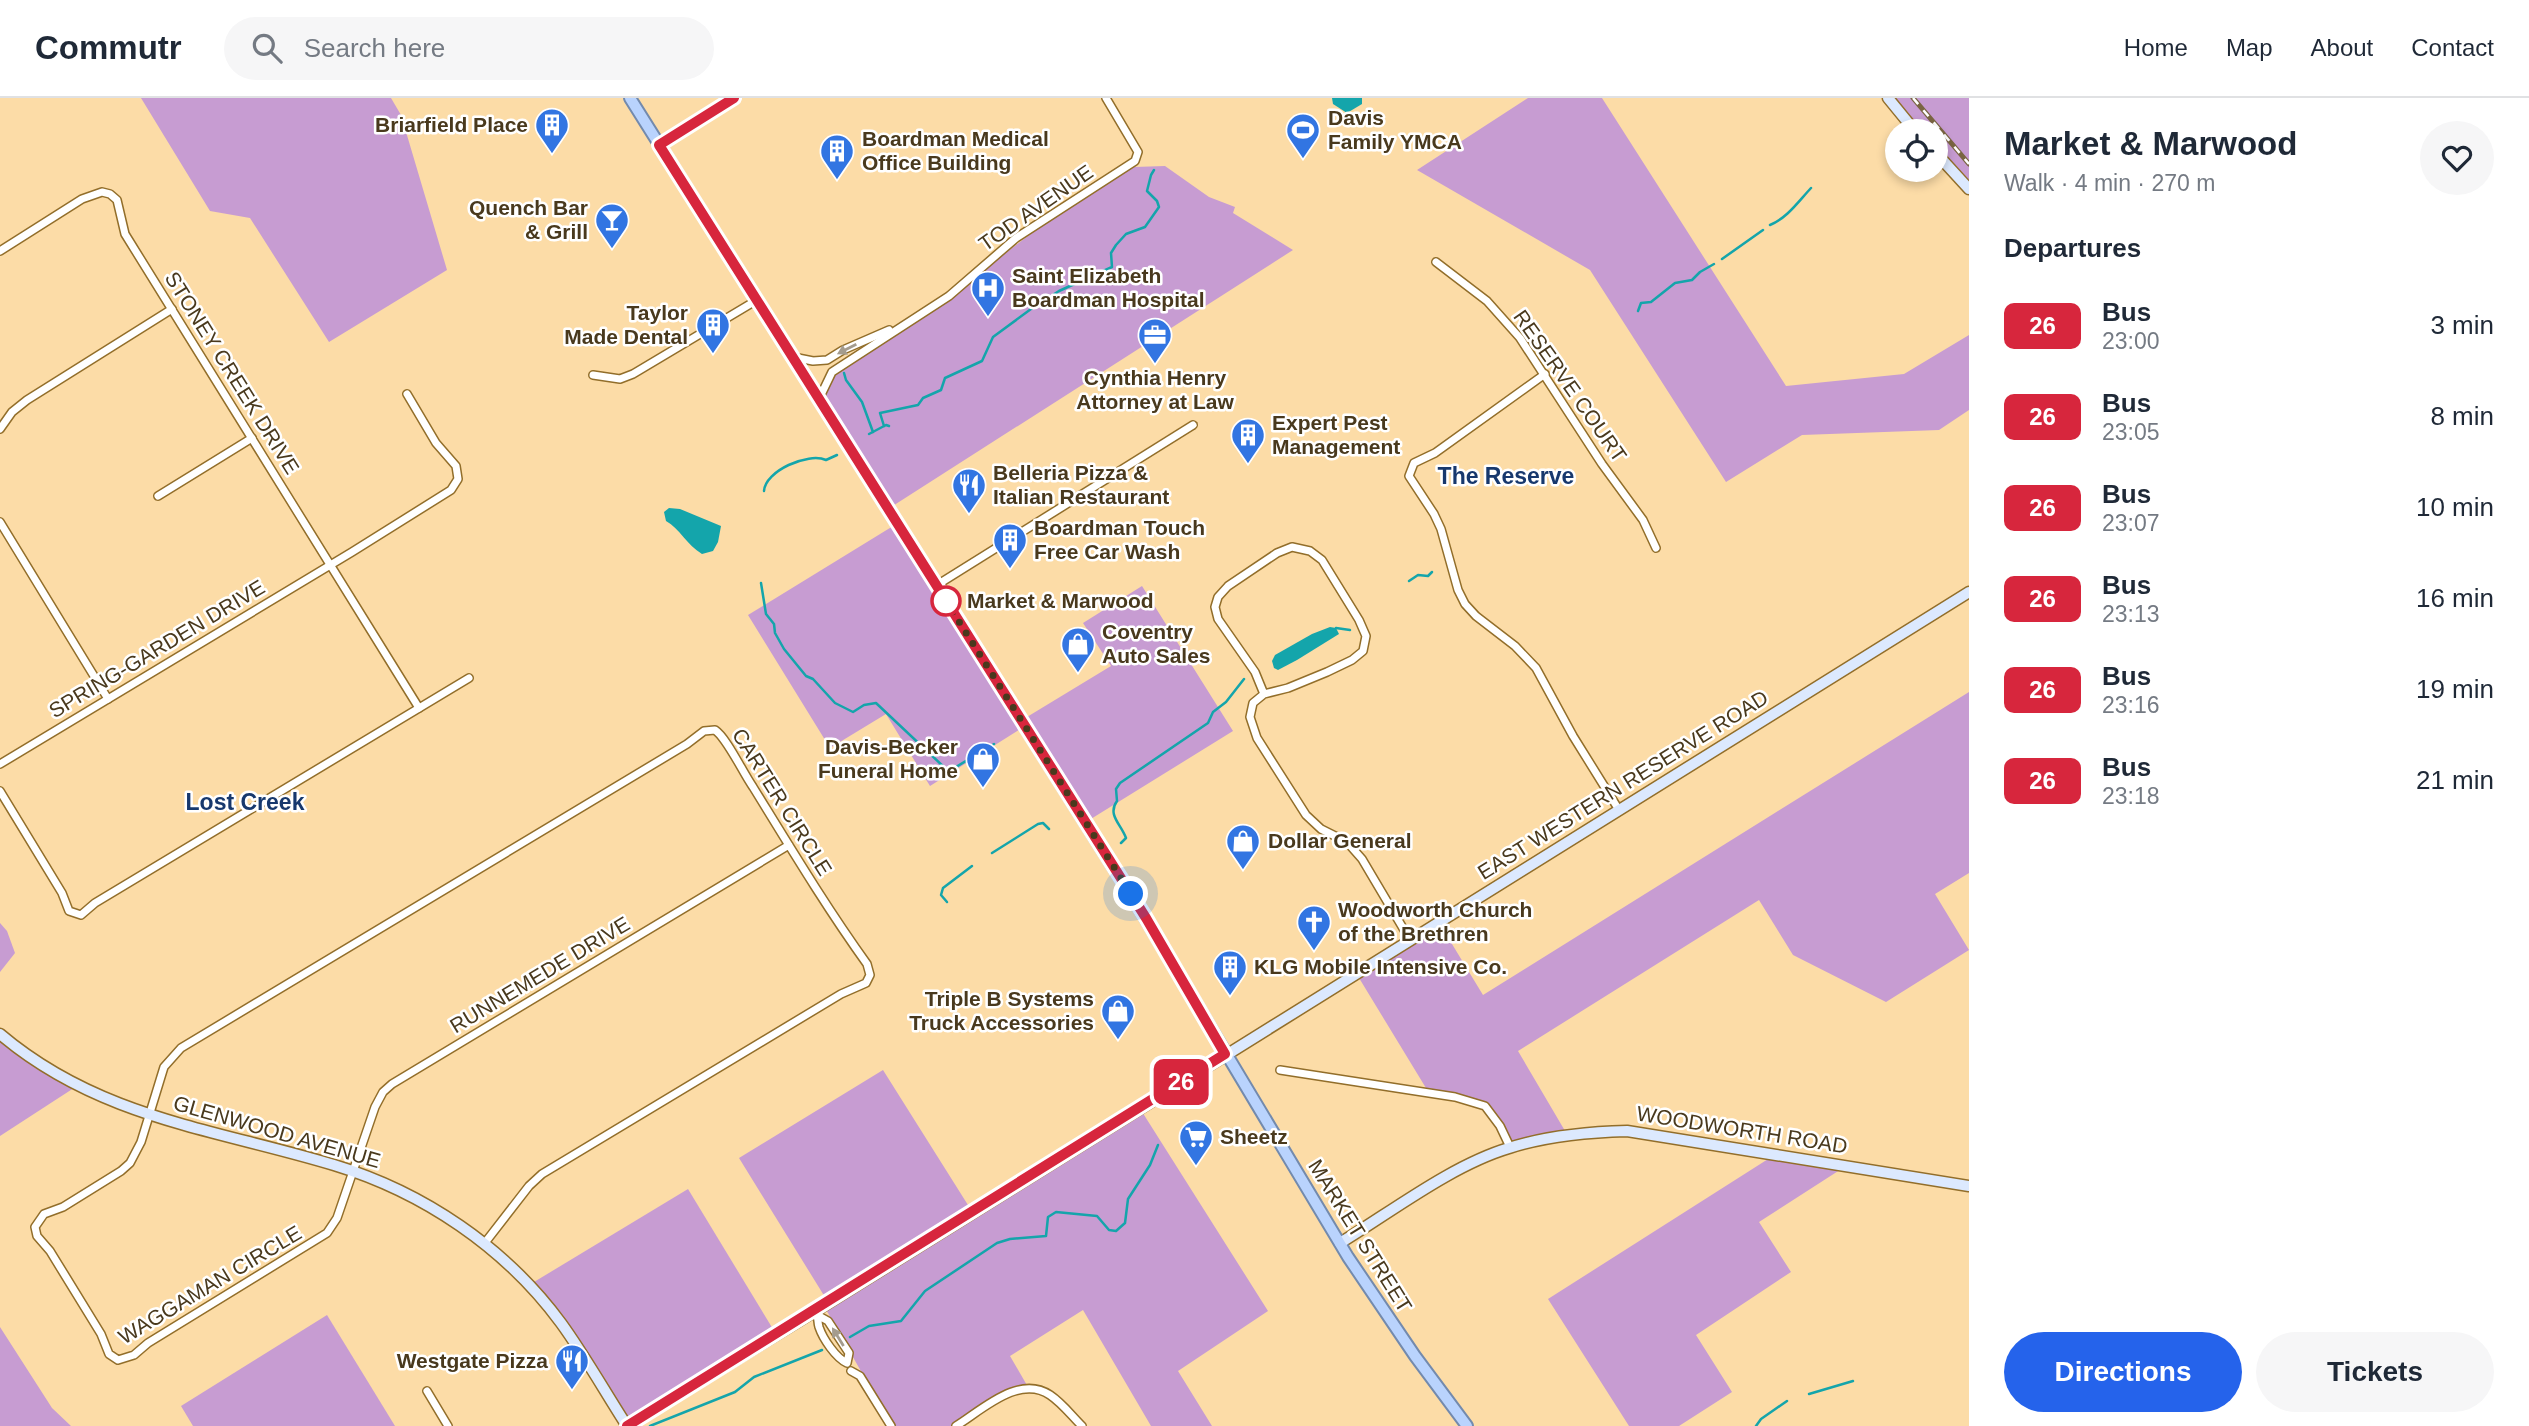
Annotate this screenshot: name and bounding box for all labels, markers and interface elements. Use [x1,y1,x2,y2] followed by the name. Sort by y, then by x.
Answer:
[224,17,714,80] search box
[35,29,182,66] text: Commutr
[248,29,286,67] icon: search
[304,33,445,63] text: Search here
[2124,34,2188,61] text: Home
[2226,34,2273,61] text: Map
[2311,34,2373,61] text: About
[2411,34,2494,61] text: Contact
[533,106,571,155] building icon: Briarfield Place
[1328,106,1462,153] place label: Davis Family YMCA
[1284,111,1322,160] sports icon: Davis Family YMCA
[375,113,528,136] place label: Briarfield Place
[1885,119,1948,182] map controls
[1885,119,1948,182] button: locate
[2420,121,2494,195] button: heart
[2004,125,2297,162] text: Market & Marwood
[862,127,1049,174] place label: Boardman Medical Office Building
[818,132,856,181] building icon: Boardman Medical Office Building
[974,160,1097,255] street label: TOD AVENUE
[2004,170,2215,196] text: Walk · 4 min · 270 m
[469,196,588,243] place label: Quench Bar & Grill
[593,201,631,250] bar icon: Quench Bar & Grill
[2004,233,2141,263] text: Departures
[1012,264,1205,311] place label: Saint Elizabeth Boardman Hospital
[161,268,304,478] street label: STONEY CREEK DRIVE
[969,269,1007,318] hospital icon: Saint Elizabeth Boardman Hospital
[2102,297,2151,327] text: Bus
[564,301,688,348] place label: Taylor Made Dental
[1509,305,1632,466] street label: RESERVE COURT
[694,306,732,355] building icon: Taylor Made Dental
[2430,310,2494,340] text: 3 min
[2029,312,2056,339] text: 26
[1136,316,1174,365] office icon: Cynthia Henry Attorney at Law
[2102,328,2160,354] text: 23:00
[837,343,857,354] one-way arrow
[1076,366,1234,413] place label: Cynthia Henry Attorney at Law
[2102,388,2151,418] text: Bus
[2430,401,2494,431] text: 8 min
[2029,403,2056,430] text: 26
[1272,411,1400,458] place label: Expert Pest Management
[1229,416,1267,465] building icon: Expert Pest Management
[2102,419,2160,445] text: 23:05
[993,461,1169,508] place label: Belleria Pizza & Italian Restaurant
[1438,463,1574,489] district label: The Reserve
[950,466,988,515] restaurant icon: Belleria Pizza & Italian Restaurant
[2102,479,2151,509] text: Bus
[2416,492,2494,522] text: 10 min
[2029,494,2056,521] text: 26
[2102,510,2160,536] text: 23:07
[1034,516,1205,563] place label: Boardman Touch Free Car Wash
[991,521,1029,570] building icon: Boardman Touch Free Car Wash
[2102,570,2151,600] text: Bus
[45,575,269,722] street label: SPRING-GARDEN DRIVE
[2416,583,2494,613] text: 16 min
[2029,585,2056,612] text: 26
[931,586,961,616] marker: Market & Marwood
[967,589,1154,612] place label: Market & Marwood
[2102,601,2160,627] text: 23:13
[1102,620,1211,667] place label: Coventry Auto Sales
[1059,625,1097,674] shop icon: Coventry Auto Sales
[2102,661,2151,691] text: Bus
[2416,674,2494,704] text: 19 min
[2029,676,2056,703] text: 26
[1473,685,1772,884] street label: EAST WESTERN RESERVE ROAD
[2102,692,2160,718] text: 23:16
[728,724,837,879] street label: CARTER CIRCLE
[818,735,958,782] place label: Davis-Becker Funeral Home
[964,740,1002,789] shop icon: Davis-Becker Funeral Home
[2102,752,2151,782] text: Bus
[2416,765,2494,795] text: 21 min
[2029,767,2056,794] text: 26
[2102,783,2160,809] text: 23:18
[186,789,305,815] district label: Lost Creek
[1224,822,1262,871] shop icon: Dollar General
[1268,829,1412,852] place label: Dollar General
[1113,876,1148,911] your location
[1338,898,1532,945] place label: Woodworth Church of the Brethren
[1295,903,1333,952] church icon: Woodworth Church of the Brethren
[446,912,634,1037] street label: RUNNEMEDE DRIVE
[1211,948,1249,997] building icon: KLG Mobile Intensive Co.
[1254,955,1507,978] place label: KLG Mobile Intensive Co.
[909,987,1094,1034] place label: Triple B Systems Truck Accessories
[1099,992,1137,1041] shop icon: Triple B Systems Truck Accessories
[1150,1059,1212,1105] line badge: 26
[1168,1068,1194,1095] text: 26
[171,1091,383,1172] street label: GLENWOOD AVENUE
[1635,1101,1849,1158] street label: WOODWORTH ROAD
[1177,1118,1215,1167] supermarket icon: Sheetz
[1220,1125,1288,1148] place label: Sheetz
[1304,1155,1417,1317] street label: MARKET STREET
[114,1221,305,1348] street label: WAGGAMAN CIRCLE
[832,1327,845,1346] one-way arrow
[2004,1332,2242,1412] button: Directions
[2256,1332,2494,1412] button: Tickets
[553,1342,591,1391] restaurant icon: Westgate Pizza
[397,1349,548,1372] place label: Westgate Pizza

